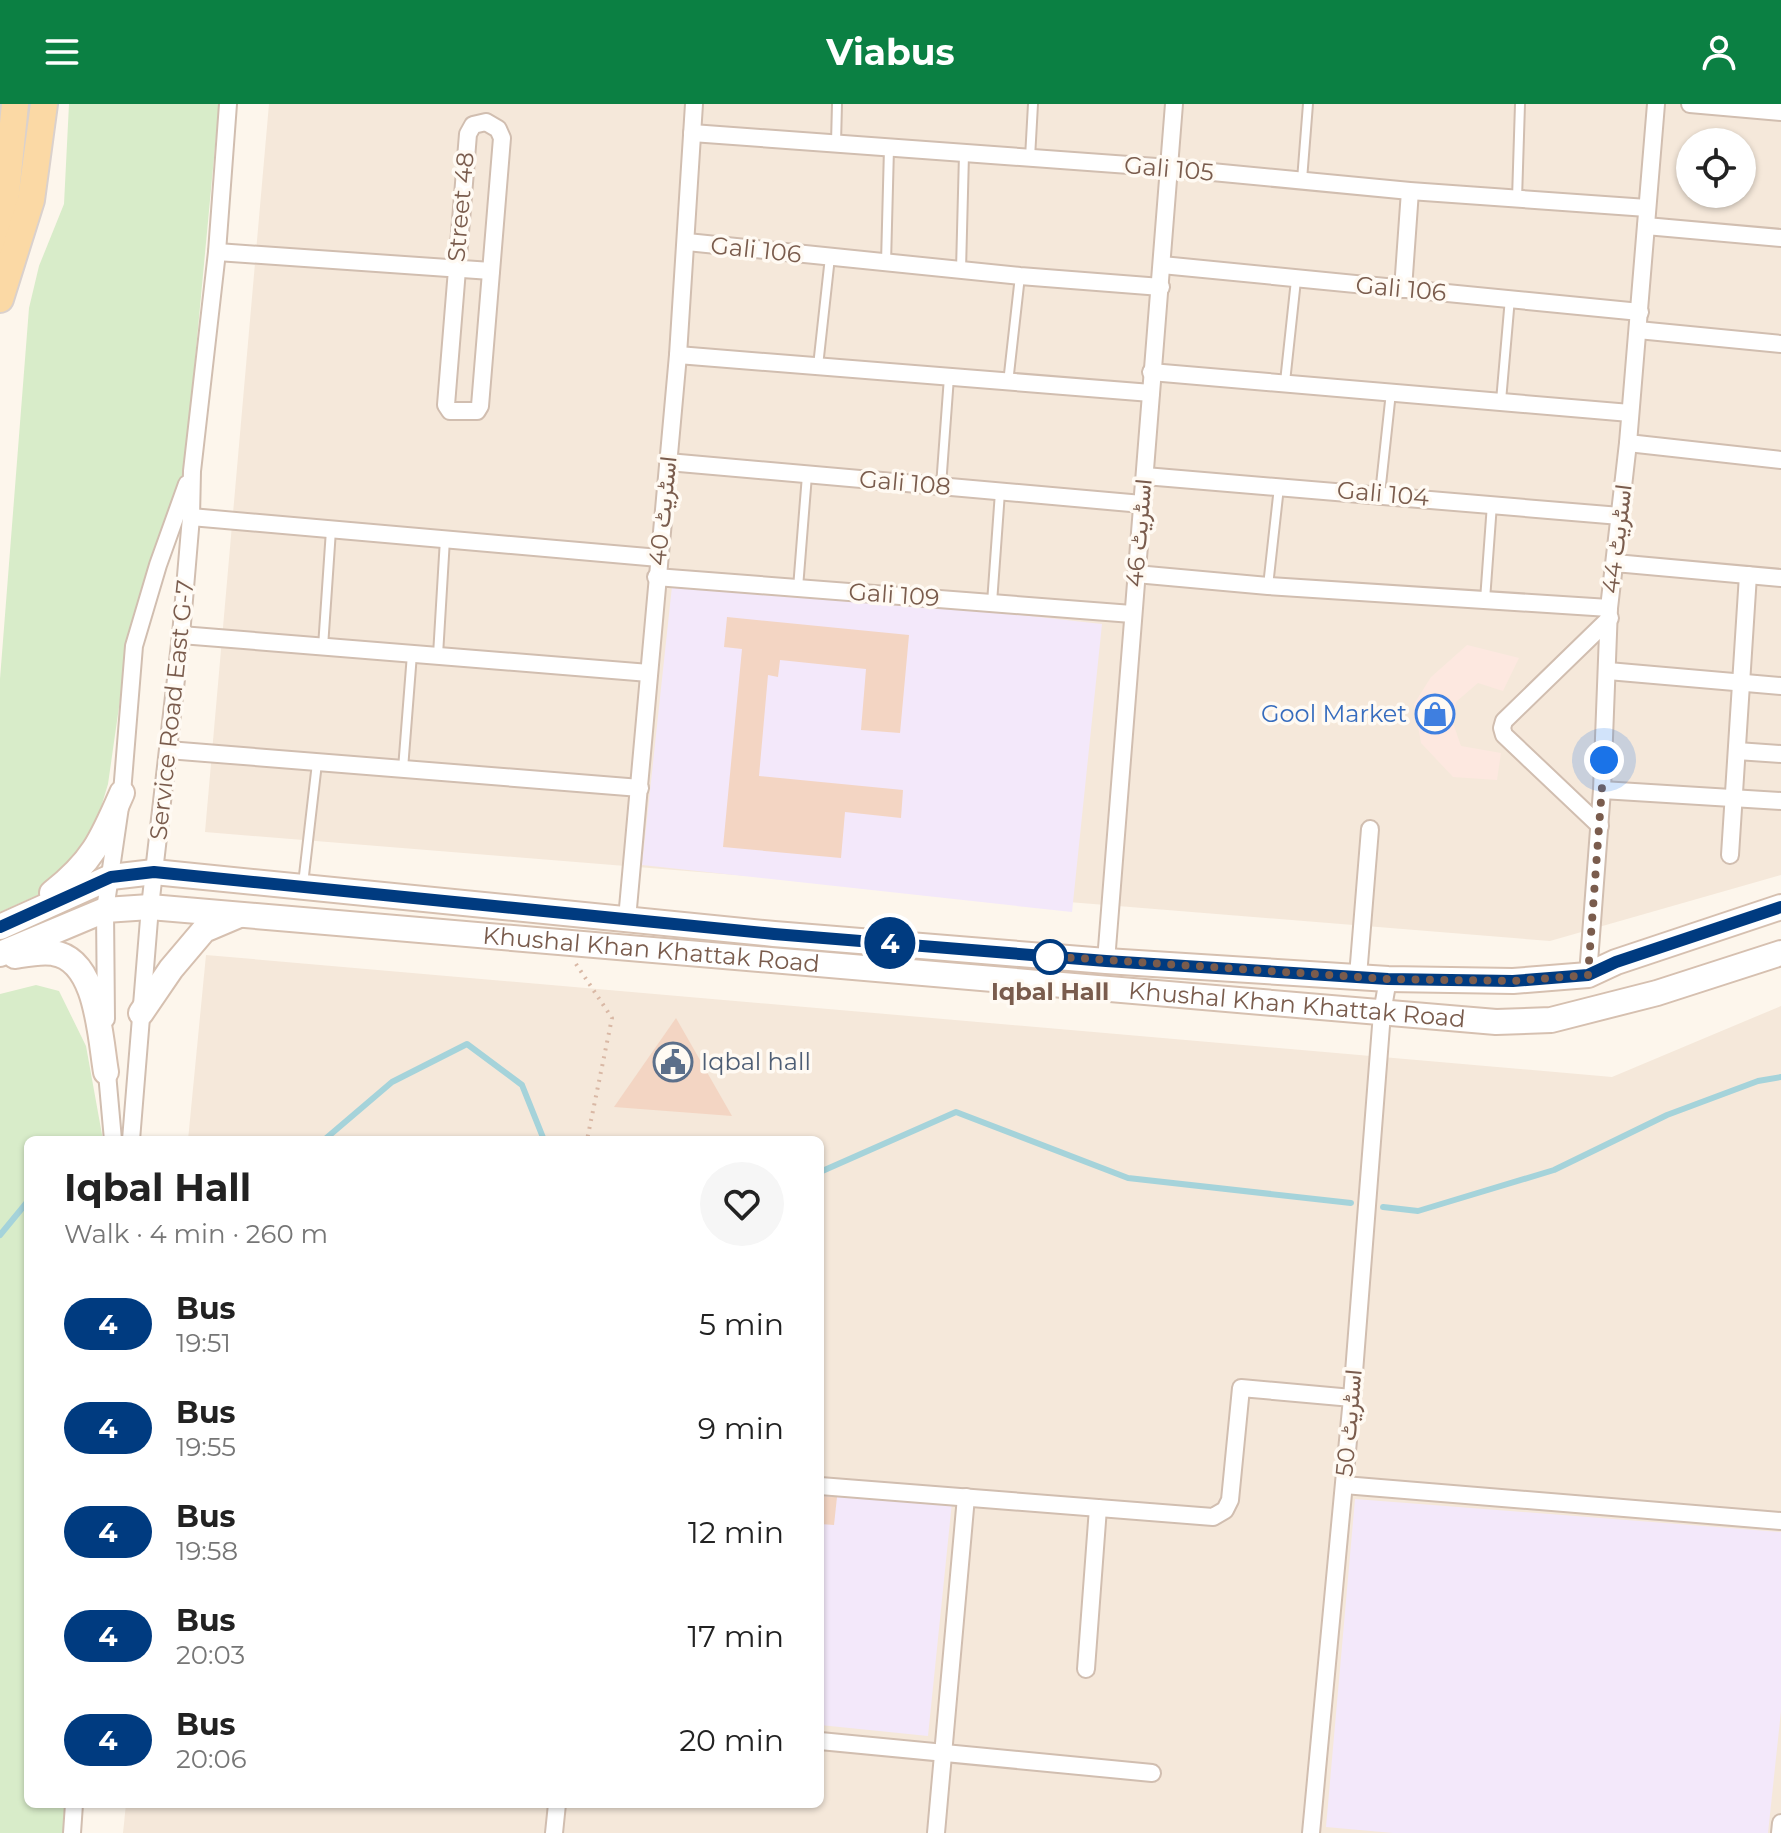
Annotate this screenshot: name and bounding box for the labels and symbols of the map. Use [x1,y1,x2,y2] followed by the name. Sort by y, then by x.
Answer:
[1123,150,1215,187] street label: Gali 105
[441,151,480,263] street label: Street 48
[709,230,803,269] street label: Gali 106
[1354,270,1448,307] street label: Gali 106
[642,455,684,567] street label: اسٹریٹ 40
[858,464,952,501] street label: Gali 108
[1336,475,1430,512] street label: Gali 104
[1119,478,1159,588] street label: اسٹریٹ 46
[1595,483,1639,595] street label: اسٹریٹ 44
[848,577,940,612] street label: Gali 109
[143,579,200,841] street label: Service Road East G-7
[1414,693,1456,735] shop icon: Gool Market
[1261,699,1407,728] place label: Gool Market
[1584,740,1624,780] your location
[864,917,916,969] line badge: 4
[482,920,821,978] street label: Khushal Khan Khattak Road
[1033,940,1067,974] marker: Iqbal Hall
[1127,976,1467,1033] street label: Khushal Khan Khattak Road
[991,977,1109,1006] place label: Iqbal Hall
[652,1041,694,1083] public building icon: Iqbal hall
[701,1047,811,1076] place label: Iqbal hall
[1329,1368,1369,1478] street label: اسٹریٹ 50

